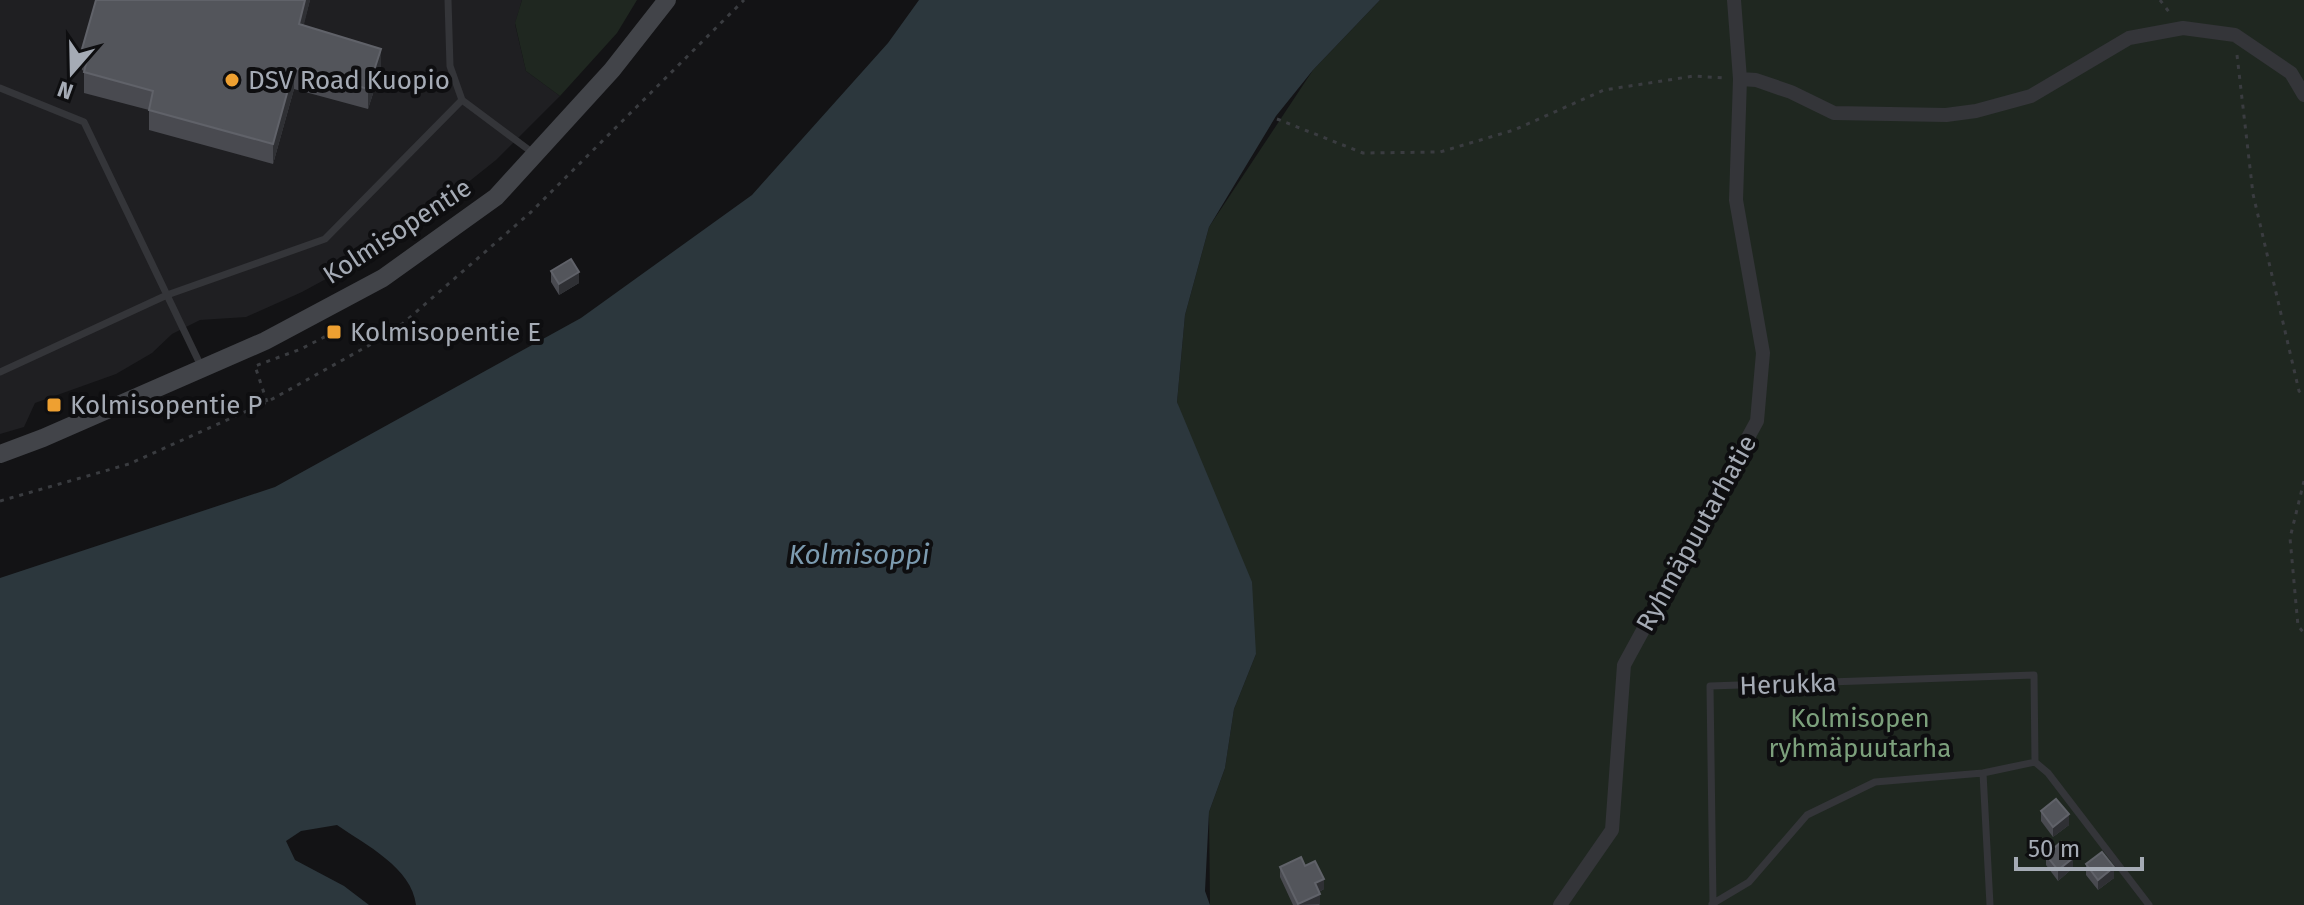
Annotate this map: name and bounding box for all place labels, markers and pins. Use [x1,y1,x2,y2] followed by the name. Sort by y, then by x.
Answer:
[248,65,450,96] place label: DSV Road Kuopio
[223,71,241,89] marker: DSV Road Kuopio
[350,317,541,348] place label: Kolmisopentie E
[325,323,343,341] marker: Kolmisopentie E
[70,390,262,421] place label: Kolmisopentie P
[45,396,63,414] marker: Kolmisopentie P

